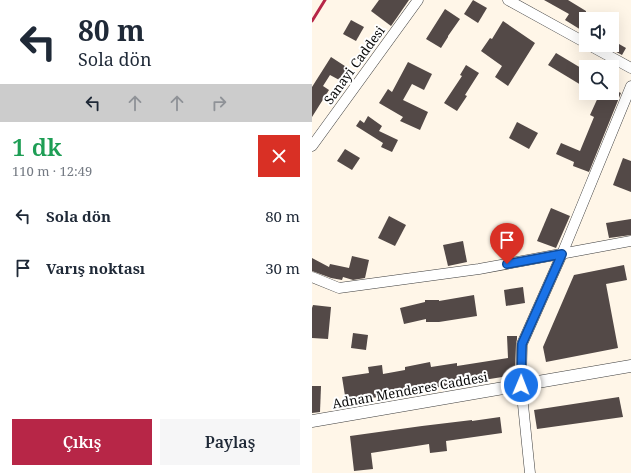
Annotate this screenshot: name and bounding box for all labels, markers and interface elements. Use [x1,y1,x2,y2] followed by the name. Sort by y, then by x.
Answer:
[78,11,145,49] text: 80 m
[579,12,619,100] map controls
[579,12,619,52] button: sound
[12,16,64,68] icon: left
[319,22,389,108] street label: Sanayi Caddesi
[78,47,152,71] text: Sola dön
[579,60,619,100] button: search
[82,92,104,114] icon: left
[124,92,146,114] icon: ahead
[166,92,188,114] icon: ahead
[208,92,230,114] icon: right
[12,130,62,163] text: 1 dk
[258,135,300,177] button: close
[12,162,92,180] text: 110 m · 12:49
[12,205,34,227] icon: left
[46,206,111,226] text: Sola dön
[265,206,300,226] text: 80 m
[490,223,524,264] pin
[496,229,518,251] icon: arrive
[12,257,34,279] icon: arrive
[46,258,145,278] text: Varış noktası
[265,258,300,278] text: 30 m
[500,364,542,406] position arrow
[331,367,489,413] street label: Adnan Menderes Caddesi
[12,419,152,465] button: Çıkış
[160,419,300,465] button: Paylaş

